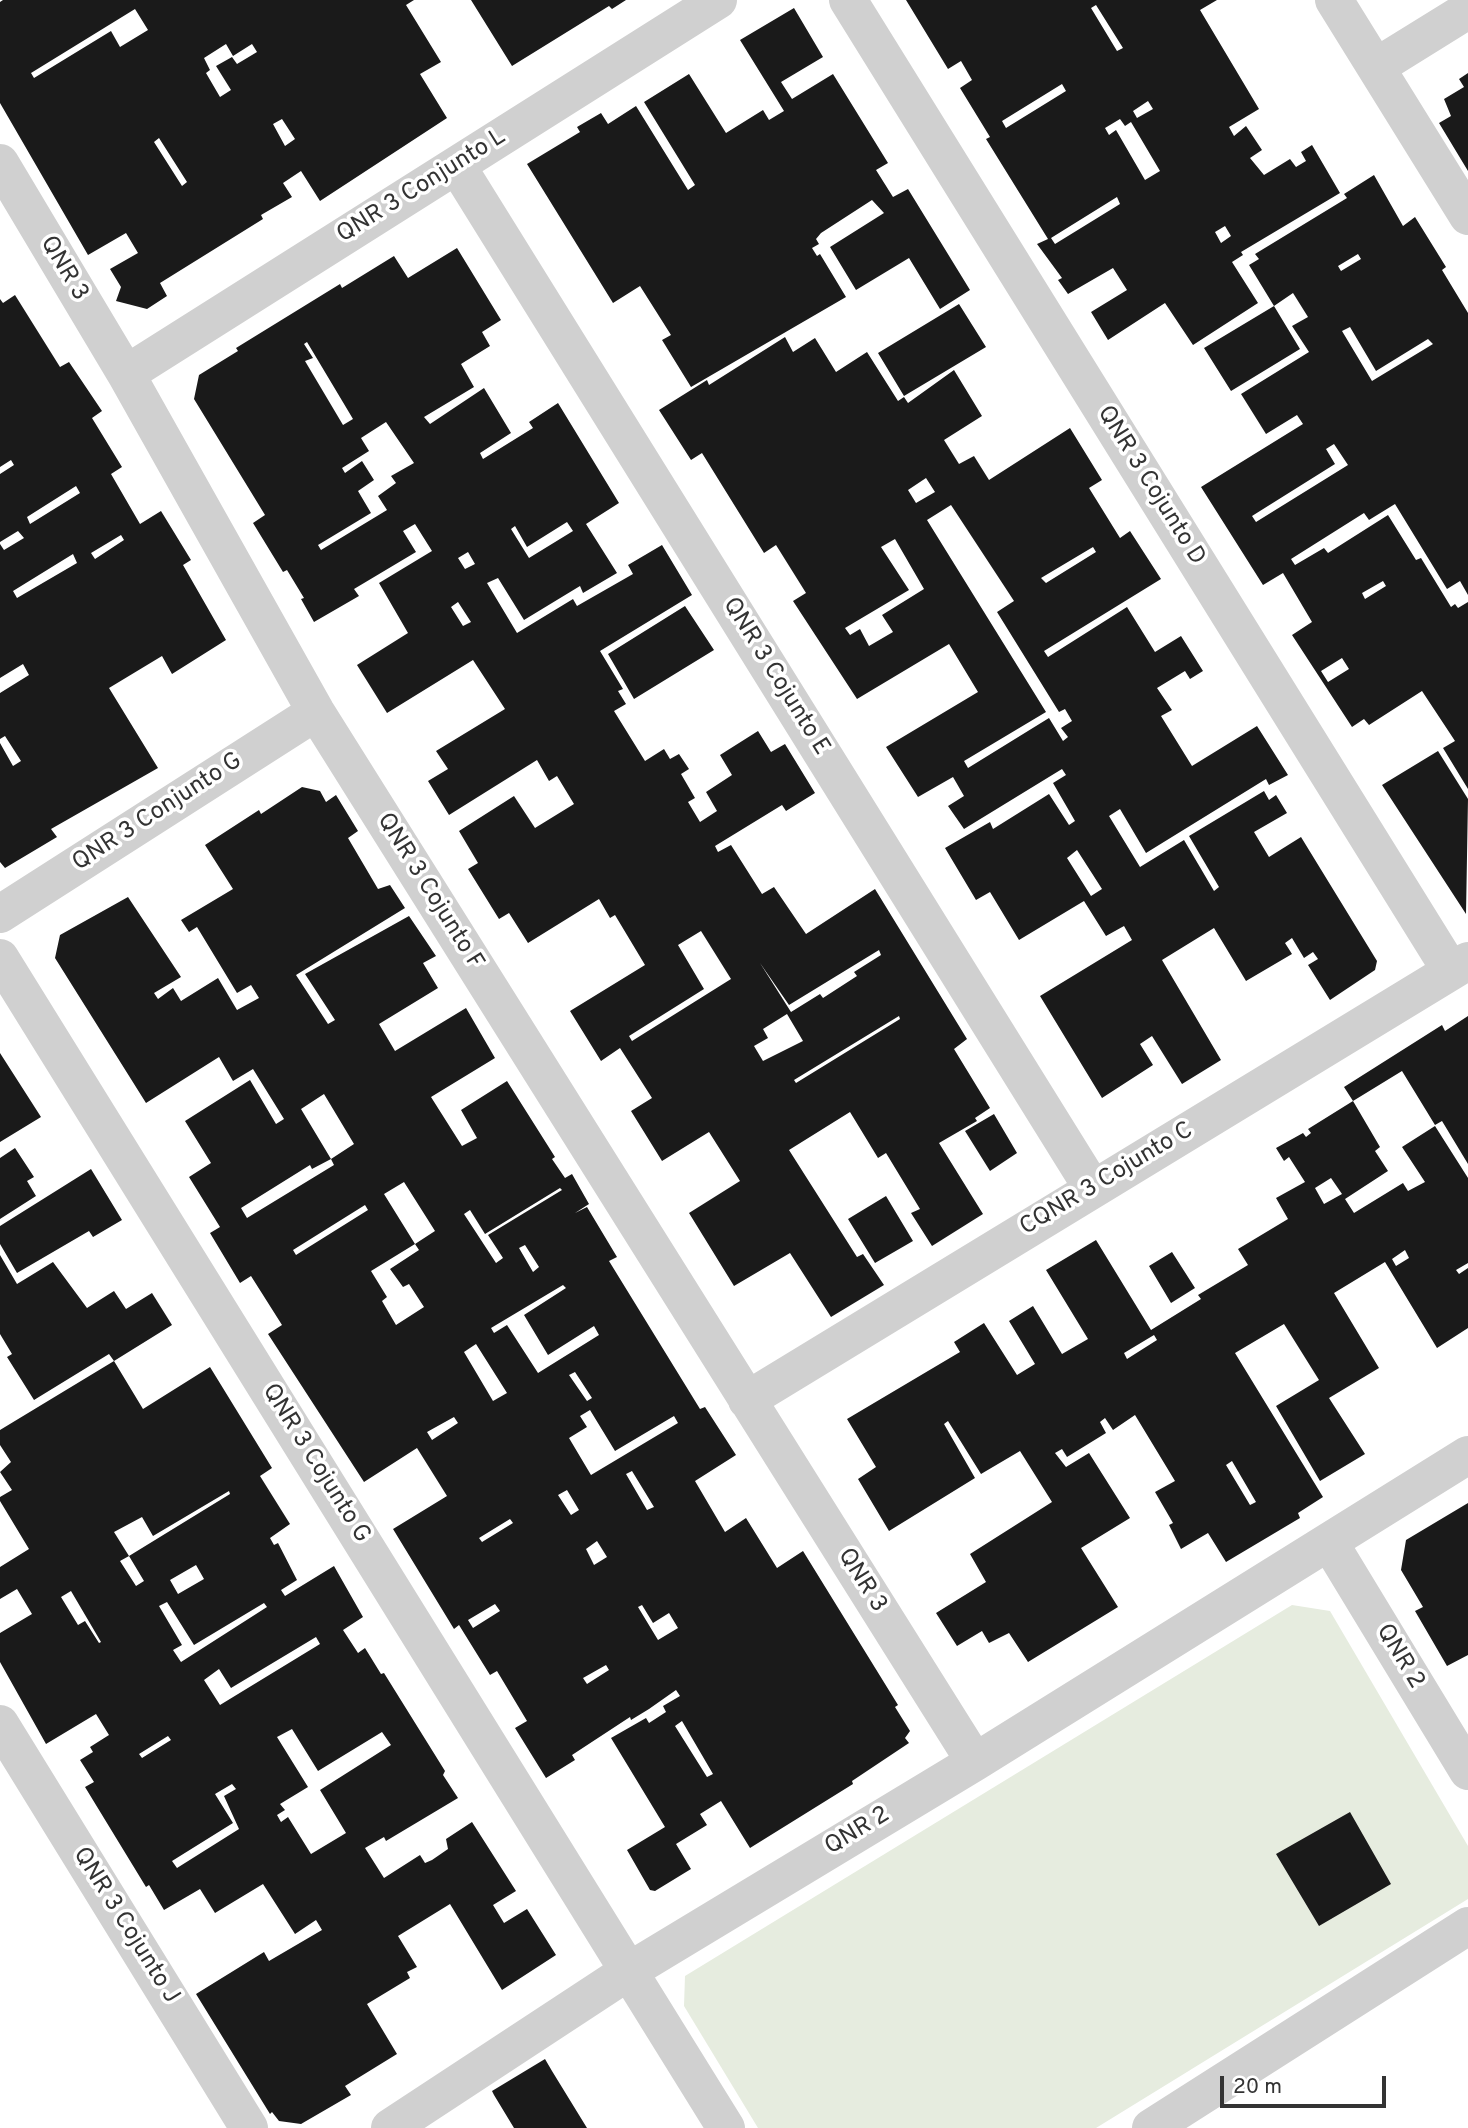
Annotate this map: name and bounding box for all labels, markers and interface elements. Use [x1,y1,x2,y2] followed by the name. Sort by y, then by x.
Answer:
[332,124,512,250] street label: QNR 3 Conjunto L
[33,231,93,307] street label: QNR 3
[1090,401,1210,571] street label: QNR 3 Cojunto D
[715,593,835,761] street label: QNR 3 Cojunto E
[68,747,248,879] street label: QNR 3 Conjunto G
[369,808,489,976] street label: QNR 3 Cojunto F
[1015,1117,1199,1243] street label: CQNR 3 Cojunto C
[254,1379,376,1549] street label: QNR 3 Cojunto G
[830,1544,892,1618] street label: QNR 3
[1368,1619,1430,1695] street label: QNR 2
[820,1801,896,1863] street label: QNR 2
[65,1842,185,2010] street label: QNR 3 Cojunto J
[1223,2062,1389,2106] scale bar
[1233,2074,1282,2101] text: 20 m

